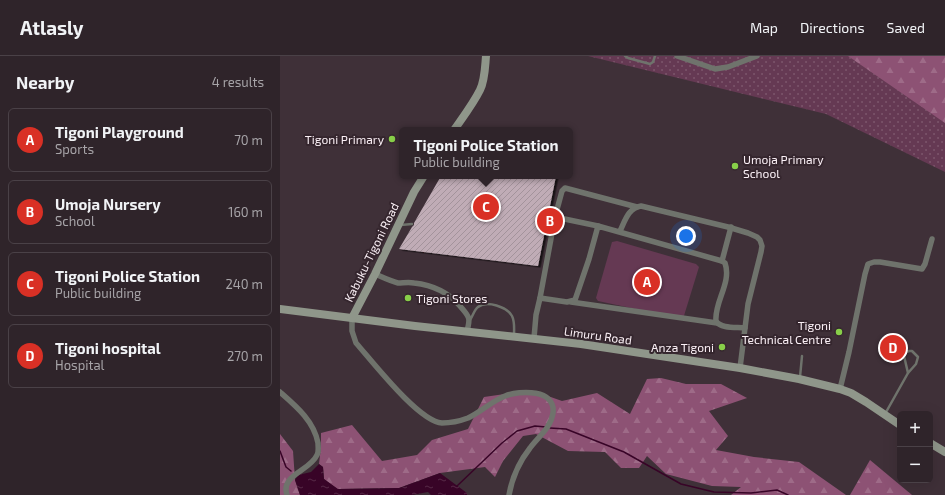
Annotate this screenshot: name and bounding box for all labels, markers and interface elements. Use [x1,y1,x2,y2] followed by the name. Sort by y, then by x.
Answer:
[20,16,84,39] text: Atlasly
[750,19,778,36] text: Map
[800,19,865,36] text: Directions
[887,19,925,36] text: Saved
[16,72,74,92] text: Nearby
[212,74,264,90] text: 4 results
[55,123,184,141] text: Tigoni Playground
[399,127,573,179] popup
[26,132,34,148] text: A
[234,132,263,148] text: 70 m
[305,132,385,146] place label: Tigoni Primary
[387,134,397,144] marker: Tigoni Primary
[413,136,559,154] text: Tigoni Police Station
[55,141,94,157] text: Sports
[743,152,824,180] place label: Umoja Primary School
[413,154,500,170] text: Public building
[730,161,740,171] marker: Umoja Primary School
[473,192,499,222] pin: C
[55,195,161,213] text: Umoja Nursery
[341,200,401,304] street label: Kabuku-Tigoni Road
[26,204,34,220] text: B
[228,204,263,220] text: 160 m
[537,206,563,236] pin: B
[55,213,95,229] text: School
[676,226,696,246] your location
[55,267,200,285] text: Tigoni Police Station
[634,267,660,297] pin: A
[26,276,34,292] text: C
[226,276,263,292] text: 240 m
[55,285,141,301] text: Public building
[416,291,487,305] place label: Tigoni Stores
[403,293,413,303] marker: Tigoni Stores
[742,318,831,346] place label: Tigoni Technical Centre
[563,323,633,347] street label: Limuru Road
[834,327,844,337] marker: Tigoni Technical Centre
[880,333,906,363] pin: D
[55,339,161,357] text: Tigoni hospital
[651,340,714,354] place label: Anza Tigoni
[717,342,727,352] marker: Anza Tigoni
[26,348,34,364] text: D
[227,348,263,364] text: 270 m
[55,357,104,373] text: Hospital
[897,411,933,483] map controls
[897,411,933,447] button: +
[897,447,933,483] button: −

